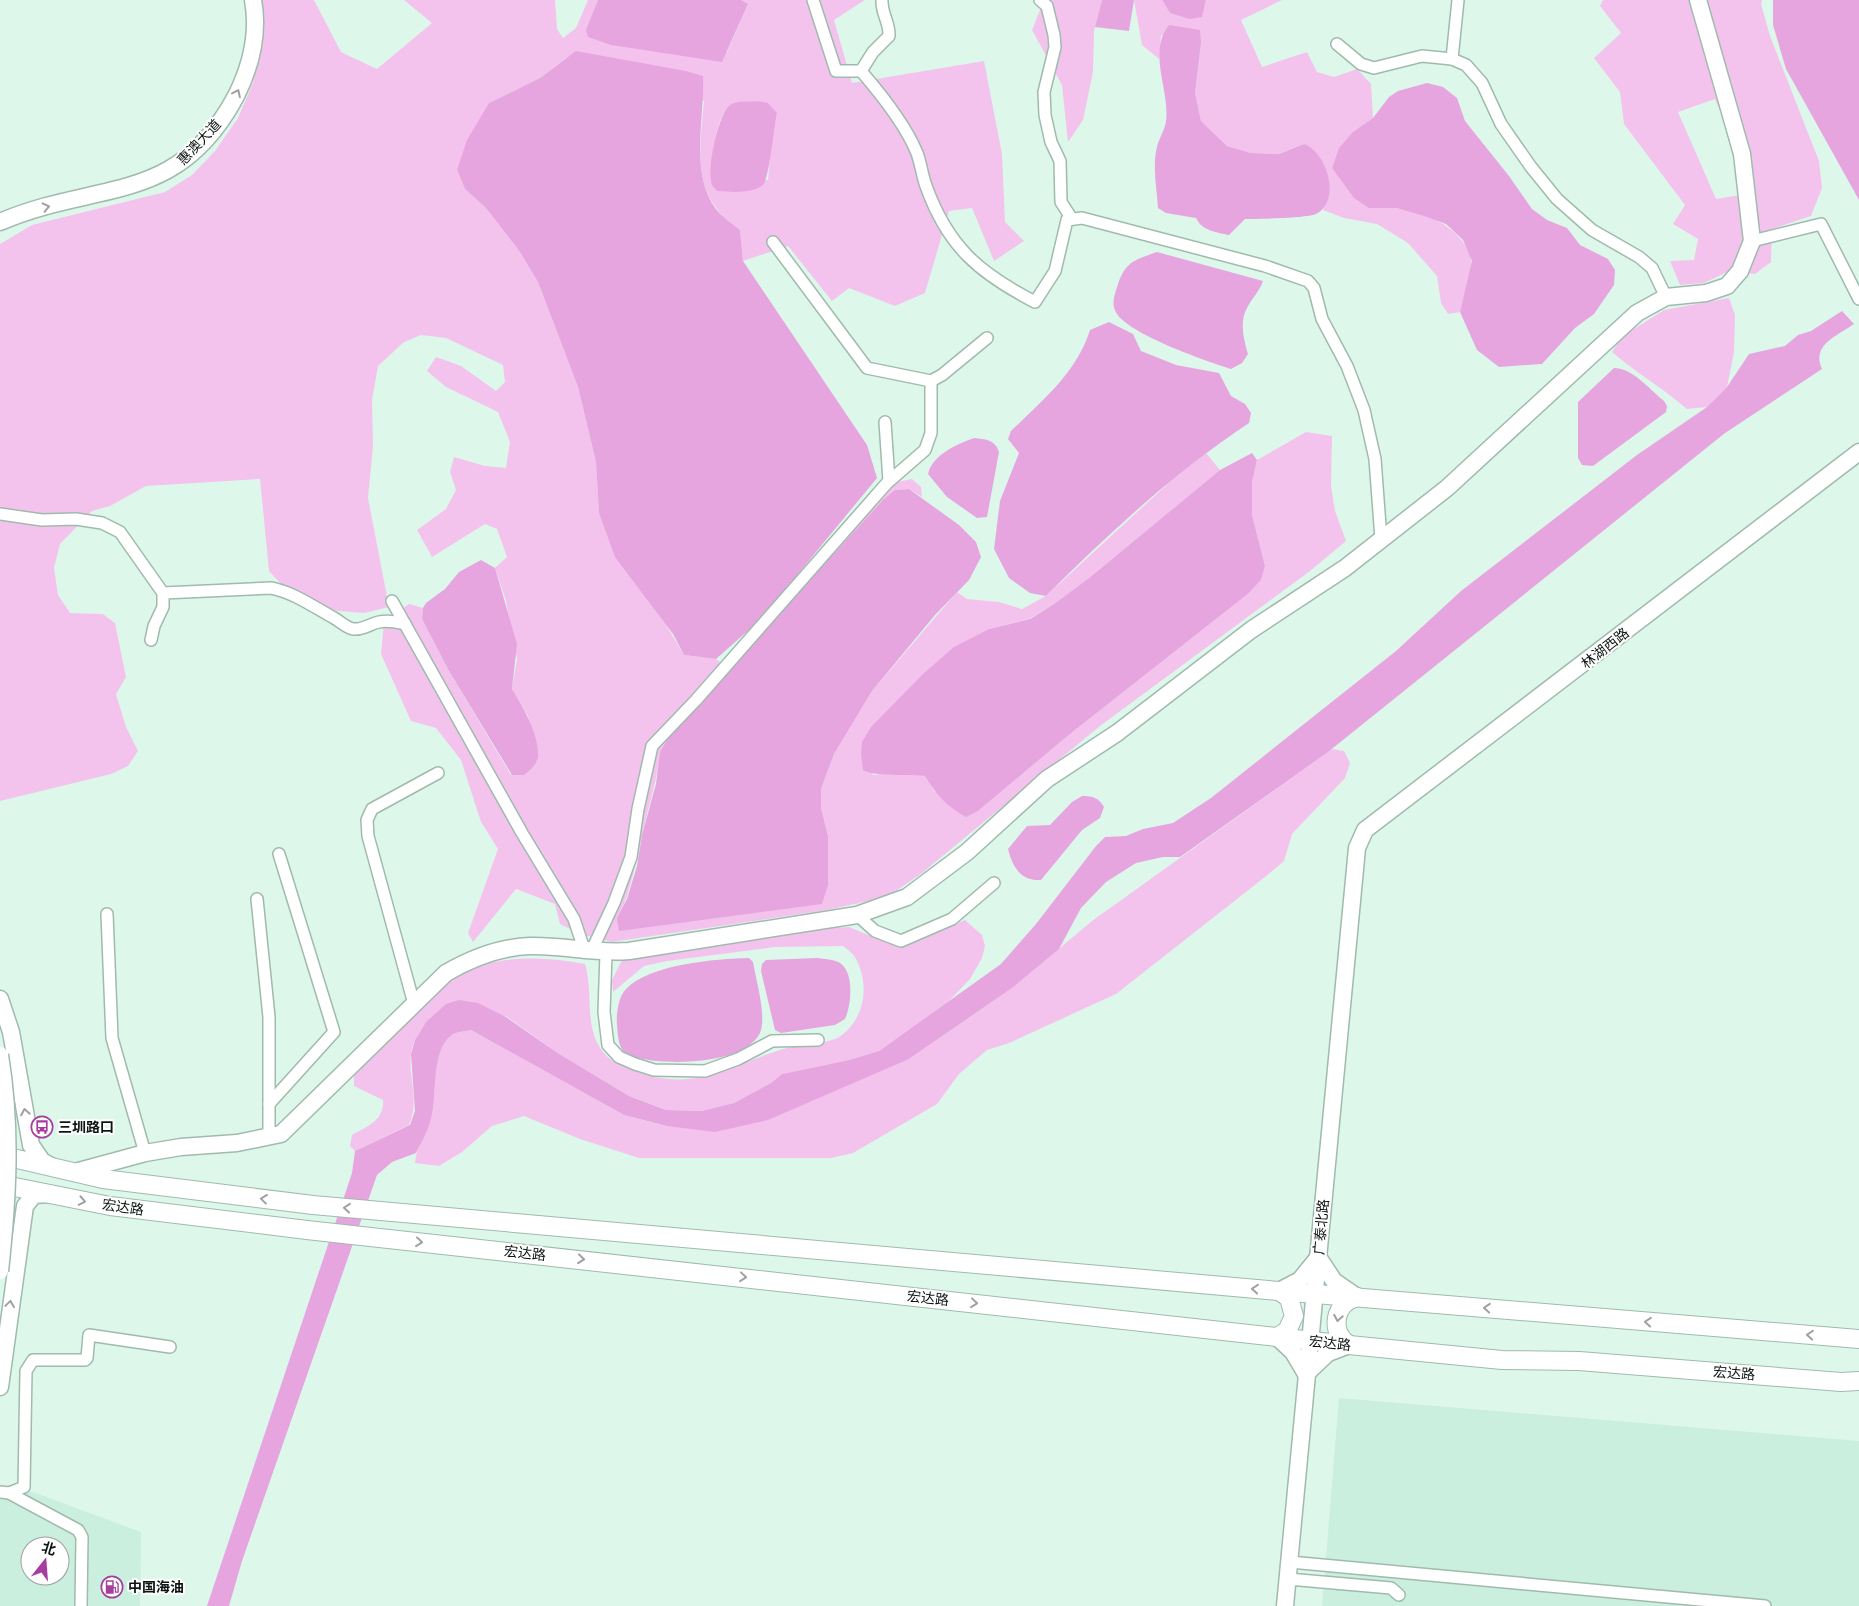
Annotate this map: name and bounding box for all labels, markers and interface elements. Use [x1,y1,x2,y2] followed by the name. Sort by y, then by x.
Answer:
[230,90,240,99] one-way arrow
[173,115,225,169] street label: 惠澳大道
[42,202,51,213] one-way arrow
[1577,624,1633,672] street label: 林湖西路
[21,1108,31,1116] one-way arrow
[30,1115,54,1139] bus stop icon: 三圳路口
[58,1118,114,1136] place label: 三圳路口
[260,1194,268,1205] one-way arrow
[78,1195,87,1205] one-way arrow
[101,1195,145,1219] street label: 宏达路
[1310,1198,1332,1256] street label: 广泰北路
[342,1202,350,1213] one-way arrow
[416,1236,424,1247] one-way arrow
[503,1242,547,1264] street label: 宏达路
[577,1253,585,1264] one-way arrow
[739,1271,747,1282] one-way arrow
[1251,1284,1259,1295] one-way arrow
[906,1287,950,1309] street label: 宏达路
[970,1297,978,1308] one-way arrow
[4,1299,15,1307] one-way arrow
[1482,1303,1490,1314] one-way arrow
[1333,1315,1344,1323] one-way arrow
[1644,1316,1652,1327] one-way arrow
[1806,1330,1814,1341] one-way arrow
[1308,1332,1352,1354] street label: 宏达路
[1712,1363,1756,1383] street label: 宏达路
[20,1536,70,1586] north arrow
[39,1538,58,1559] text: 北
[100,1575,124,1599] fuel station icon: 中国海油
[128,1578,184,1596] place label: 中国海油

